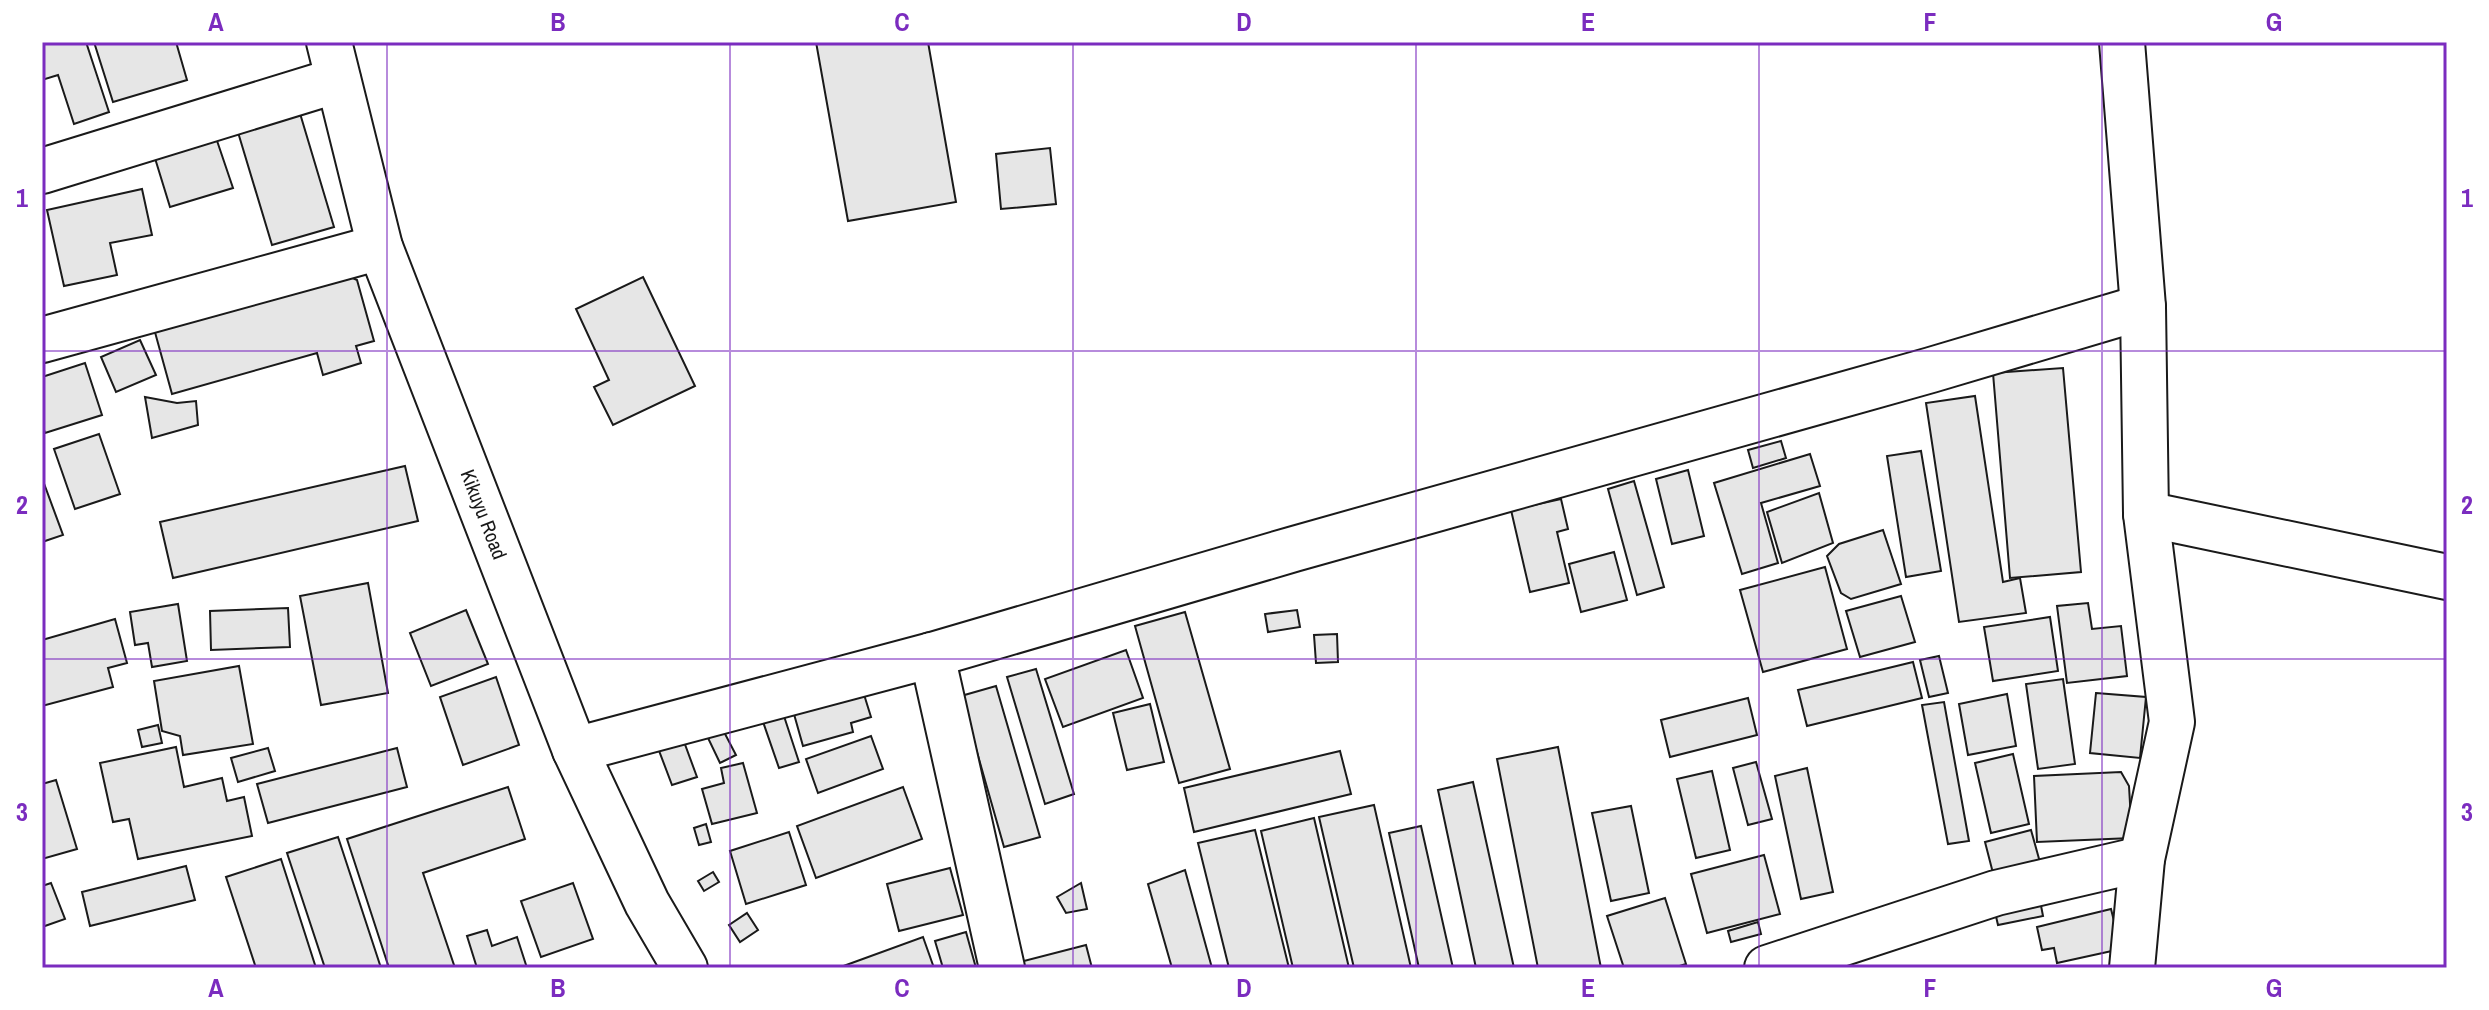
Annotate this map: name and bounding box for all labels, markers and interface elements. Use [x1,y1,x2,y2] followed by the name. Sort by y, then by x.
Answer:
[208,4,224,39] text: A
[550,4,566,39] text: B
[894,4,910,39] text: C
[1236,4,1252,39] text: D
[1581,4,1595,39] text: E
[1923,4,1937,39] text: F
[2266,4,2282,39] text: G
[16,180,28,215] text: 1
[2461,180,2473,215] text: 1
[455,466,514,563] street label: Kikuyu Road
[16,487,28,522] text: 2
[2461,487,2473,522] text: 2
[16,794,28,829] text: 3
[2461,794,2473,829] text: 3
[208,970,224,1005] text: A
[550,970,566,1005] text: B
[894,970,910,1005] text: C
[1236,970,1252,1005] text: D
[1581,970,1595,1005] text: E
[1923,970,1937,1005] text: F
[2266,970,2282,1005] text: G

